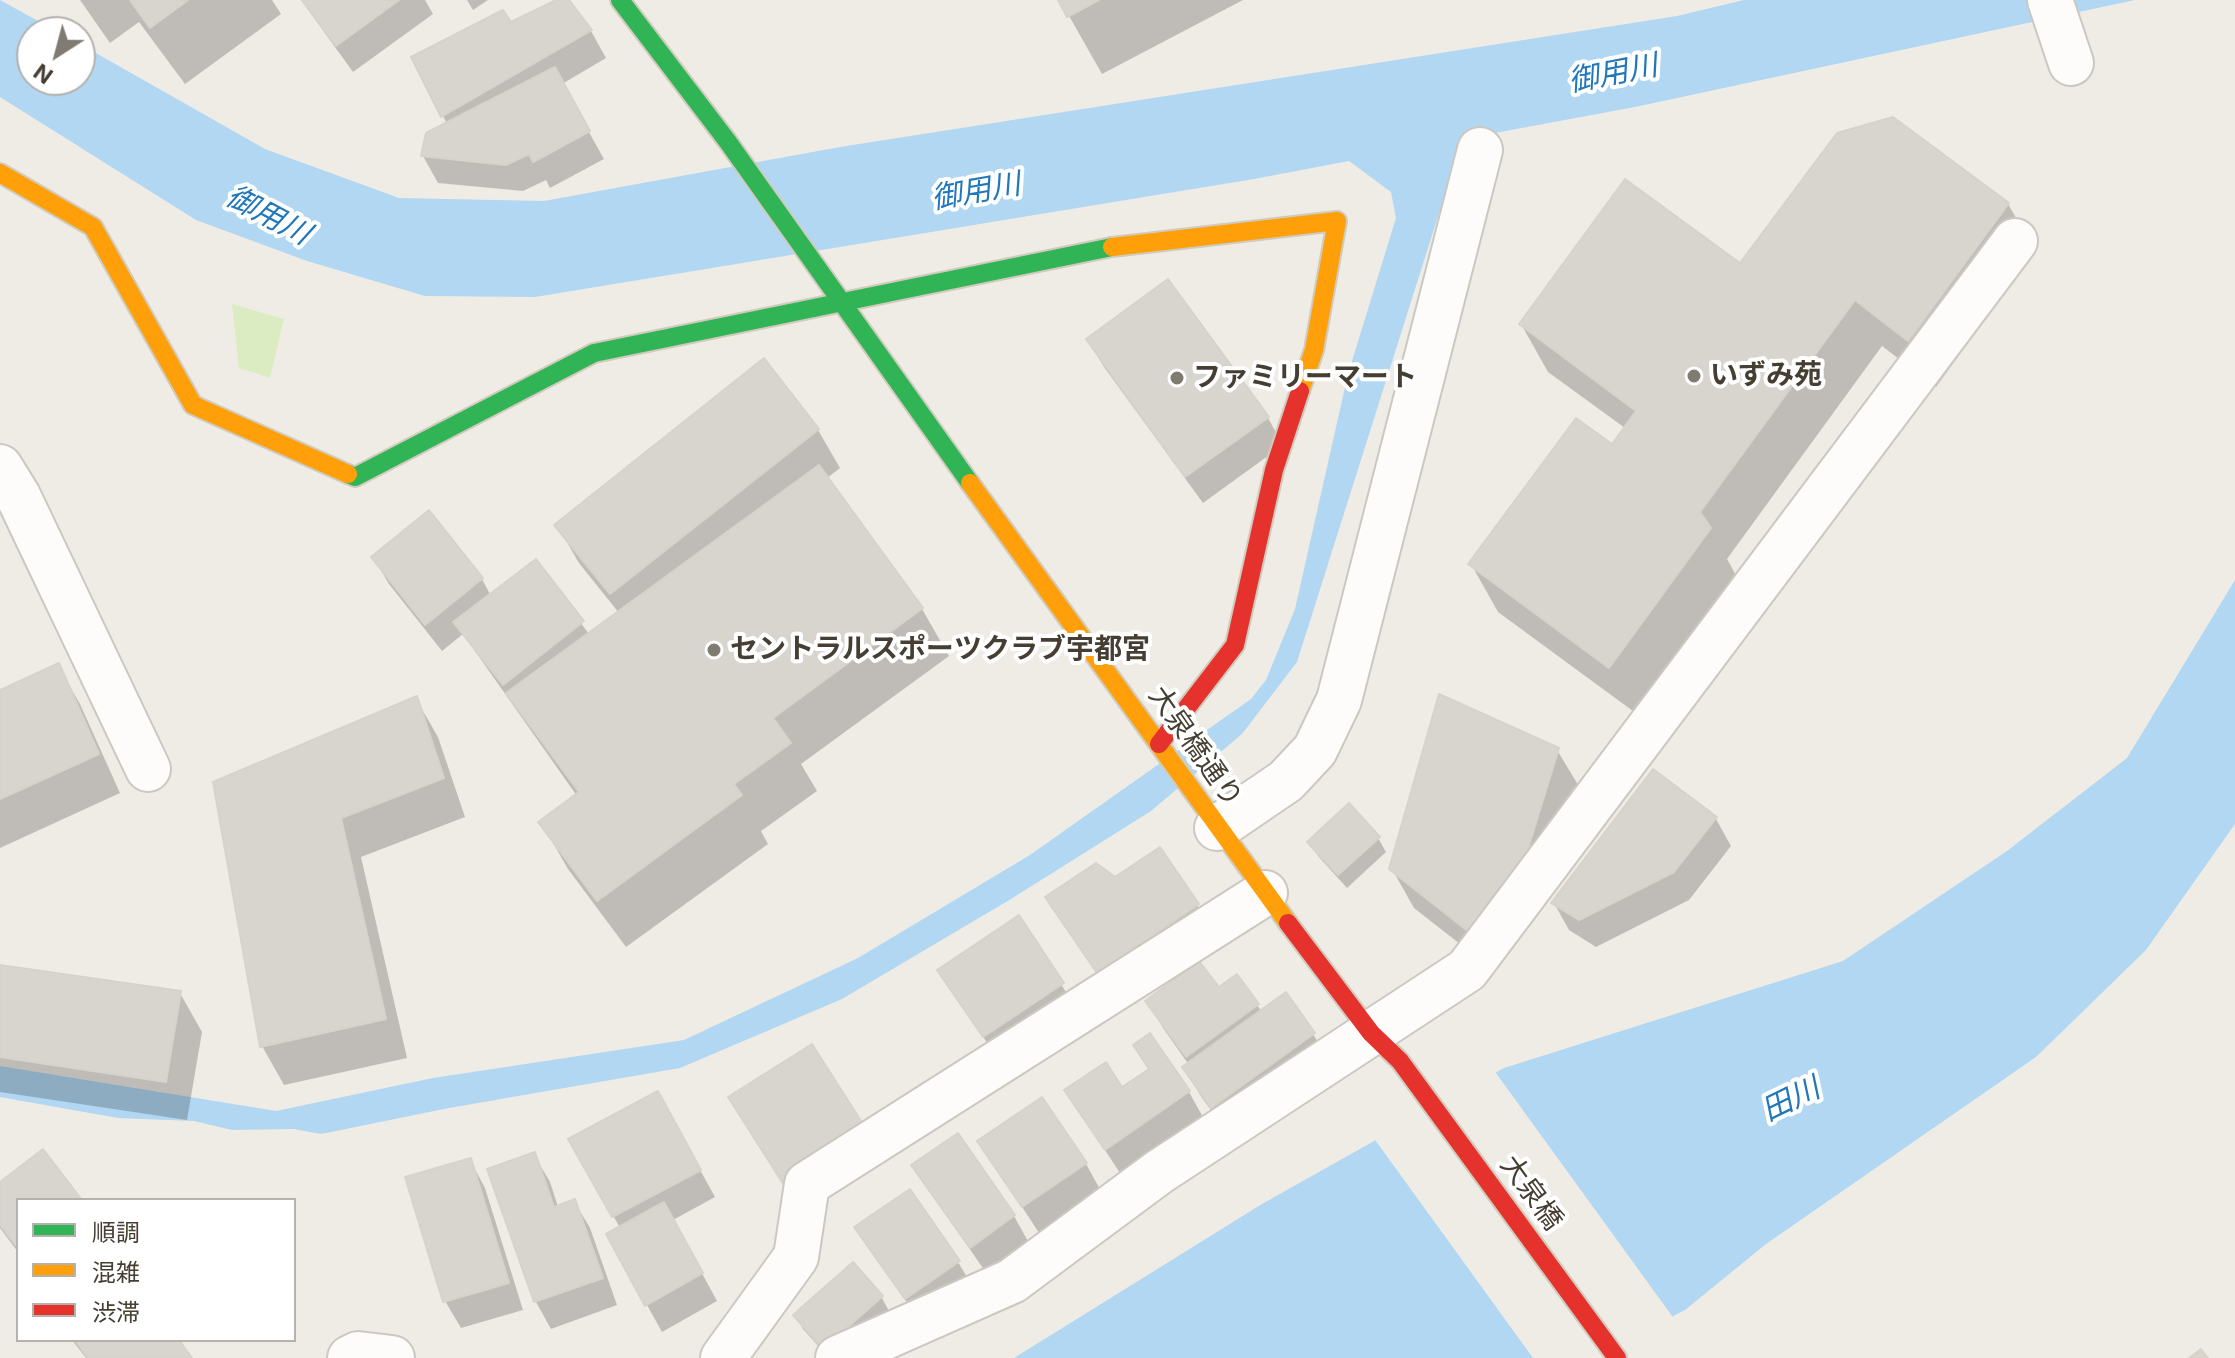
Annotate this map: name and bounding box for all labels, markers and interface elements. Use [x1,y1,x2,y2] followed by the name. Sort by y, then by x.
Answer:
[16,16,96,96] north arrow
[1565,48,1661,100] water label: 御用川
[29,58,57,89] text: N
[929,166,1023,218] water label: 御用川
[220,179,316,253] water label: 御用川
[1710,359,1822,393] place label: いずみ苑
[1193,361,1417,395] place label: ファミリーマート
[1685,367,1703,385] marker: いずみ苑
[1168,369,1186,387] marker: ファミリーマート
[730,633,1150,667] place label: セントラルスポーツクラブ宇都宮
[705,641,723,659] marker: セントラルスポーツクラブ宇都宮
[1141,680,1249,814] street label: 大泉橋通り
[1756,1071,1826,1129] water label: 田川
[1493,1149,1569,1237] street label: 大泉橋
[16,1198,296,1342] legend
[92,1218,140,1247] text: 順調
[92,1258,140,1287] text: 混雑
[92,1298,140,1327] text: 渋滞

